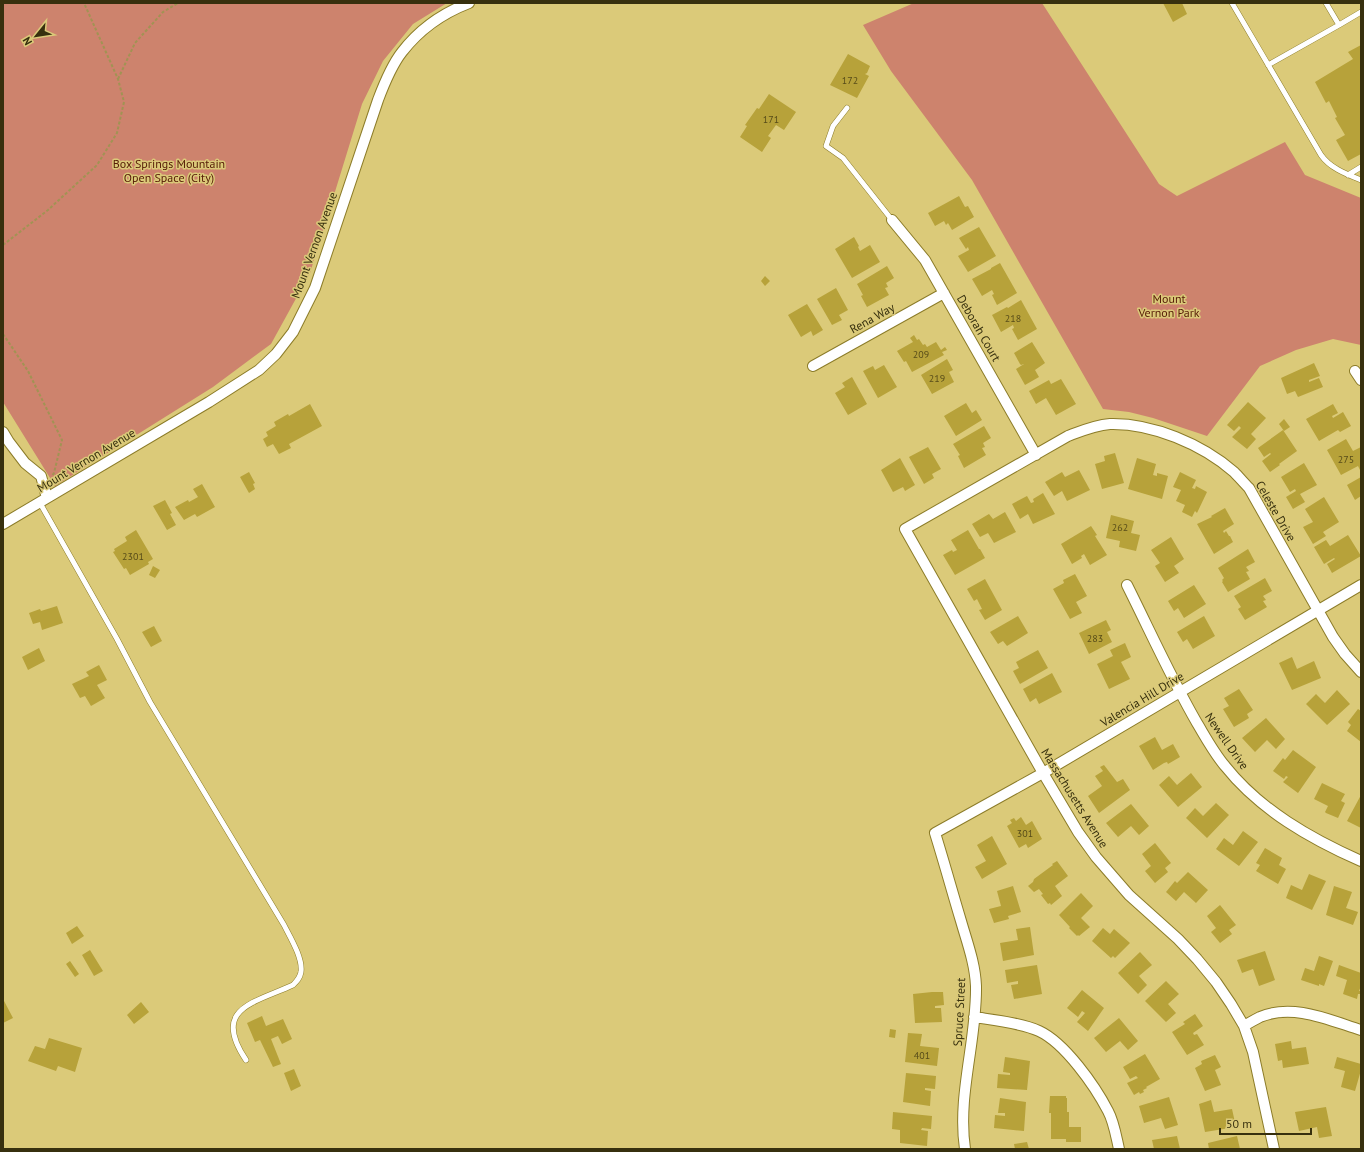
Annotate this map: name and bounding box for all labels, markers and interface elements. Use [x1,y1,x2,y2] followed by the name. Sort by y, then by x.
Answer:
[16,16,56,56] north arrow
[19,34,35,48] text: N
[842,74,858,87] house number: 172
[763,113,779,126] house number: 171
[113,156,225,185] park label: Box Springs Mountain Open Space (City)
[288,190,340,300] street label: Mount Vernon Avenue
[1137,291,1200,320] park label: Mount Vernon Park
[954,292,1004,364] street label: Deborah Court
[847,299,897,336] street label: Rena Way
[1005,312,1021,325] house number: 218
[913,348,929,361] house number: 209
[929,372,945,385] house number: 219
[34,425,138,495] street label: Mount Vernon Avenue
[1338,453,1354,466] house number: 275
[1253,478,1299,544] street label: Celeste Drive
[1112,521,1128,534] house number: 262
[122,550,144,563] house number: 2301
[1087,632,1103,645] house number: 283
[1097,668,1186,730] street label: Valencia Hill Drive
[1202,710,1252,772] street label: Newell Drive
[1038,745,1112,851] street label: Massachusetts Avenue
[1017,827,1033,840] house number: 301
[950,977,968,1047] street label: Spruce Street
[914,1049,930,1062] house number: 401
[1220,1110,1311,1136] scale bar
[1226,1116,1252,1131] text: 50 m

